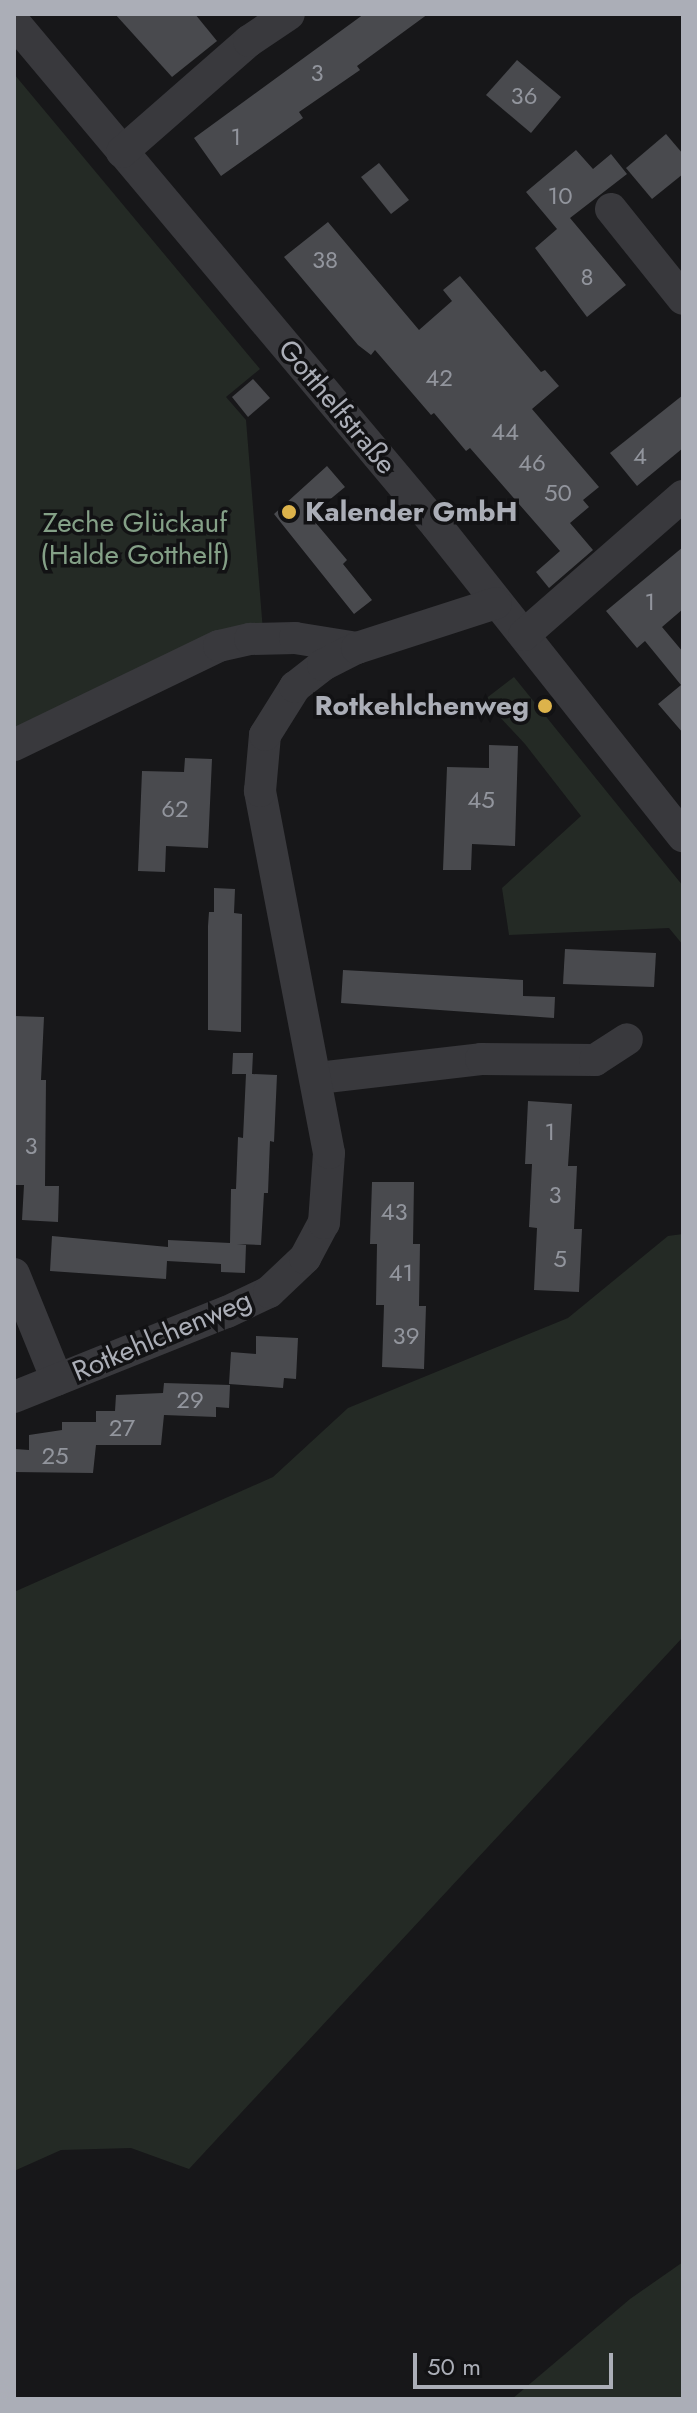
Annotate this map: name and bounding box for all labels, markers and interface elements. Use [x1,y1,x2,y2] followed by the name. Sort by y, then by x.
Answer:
[310,59,324,87] house number: 3
[511,82,537,110] house number: 36
[231,123,241,151] house number: 1
[547,182,573,210] house number: 10
[312,246,338,274] house number: 38
[580,263,594,291] house number: 8
[271,333,403,481] street label: Gotthelfstraße
[425,364,453,392] house number: 42
[491,418,519,446] house number: 44
[633,442,647,470] house number: 4
[518,449,546,477] house number: 46
[544,479,572,507] house number: 50
[305,495,518,529] place label: Kalender GmbH
[280,503,298,521] marker: Kalender GmbH
[40,506,230,572] park label: Zeche Glückauf (Halde Gotthelf)
[645,588,655,616] house number: 1
[314,689,529,723] place label: Rotkehlchenweg
[536,697,554,715] marker: Rotkehlchenweg
[467,786,495,814] house number: 45
[161,795,189,823] house number: 62
[545,1118,555,1146] house number: 1
[24,1132,38,1160] house number: 3
[548,1181,562,1209] house number: 3
[380,1198,408,1226] house number: 43
[553,1245,567,1273] house number: 5
[389,1259,413,1287] house number: 41
[67,1283,257,1389] street label: Rotkehlchenweg
[393,1322,419,1350] house number: 39
[176,1386,204,1414] house number: 29
[109,1414,135,1442] house number: 27
[41,1442,69,1470] house number: 25
[417,2337,617,2387] scale bar
[427,2349,481,2384] text: 50 m

